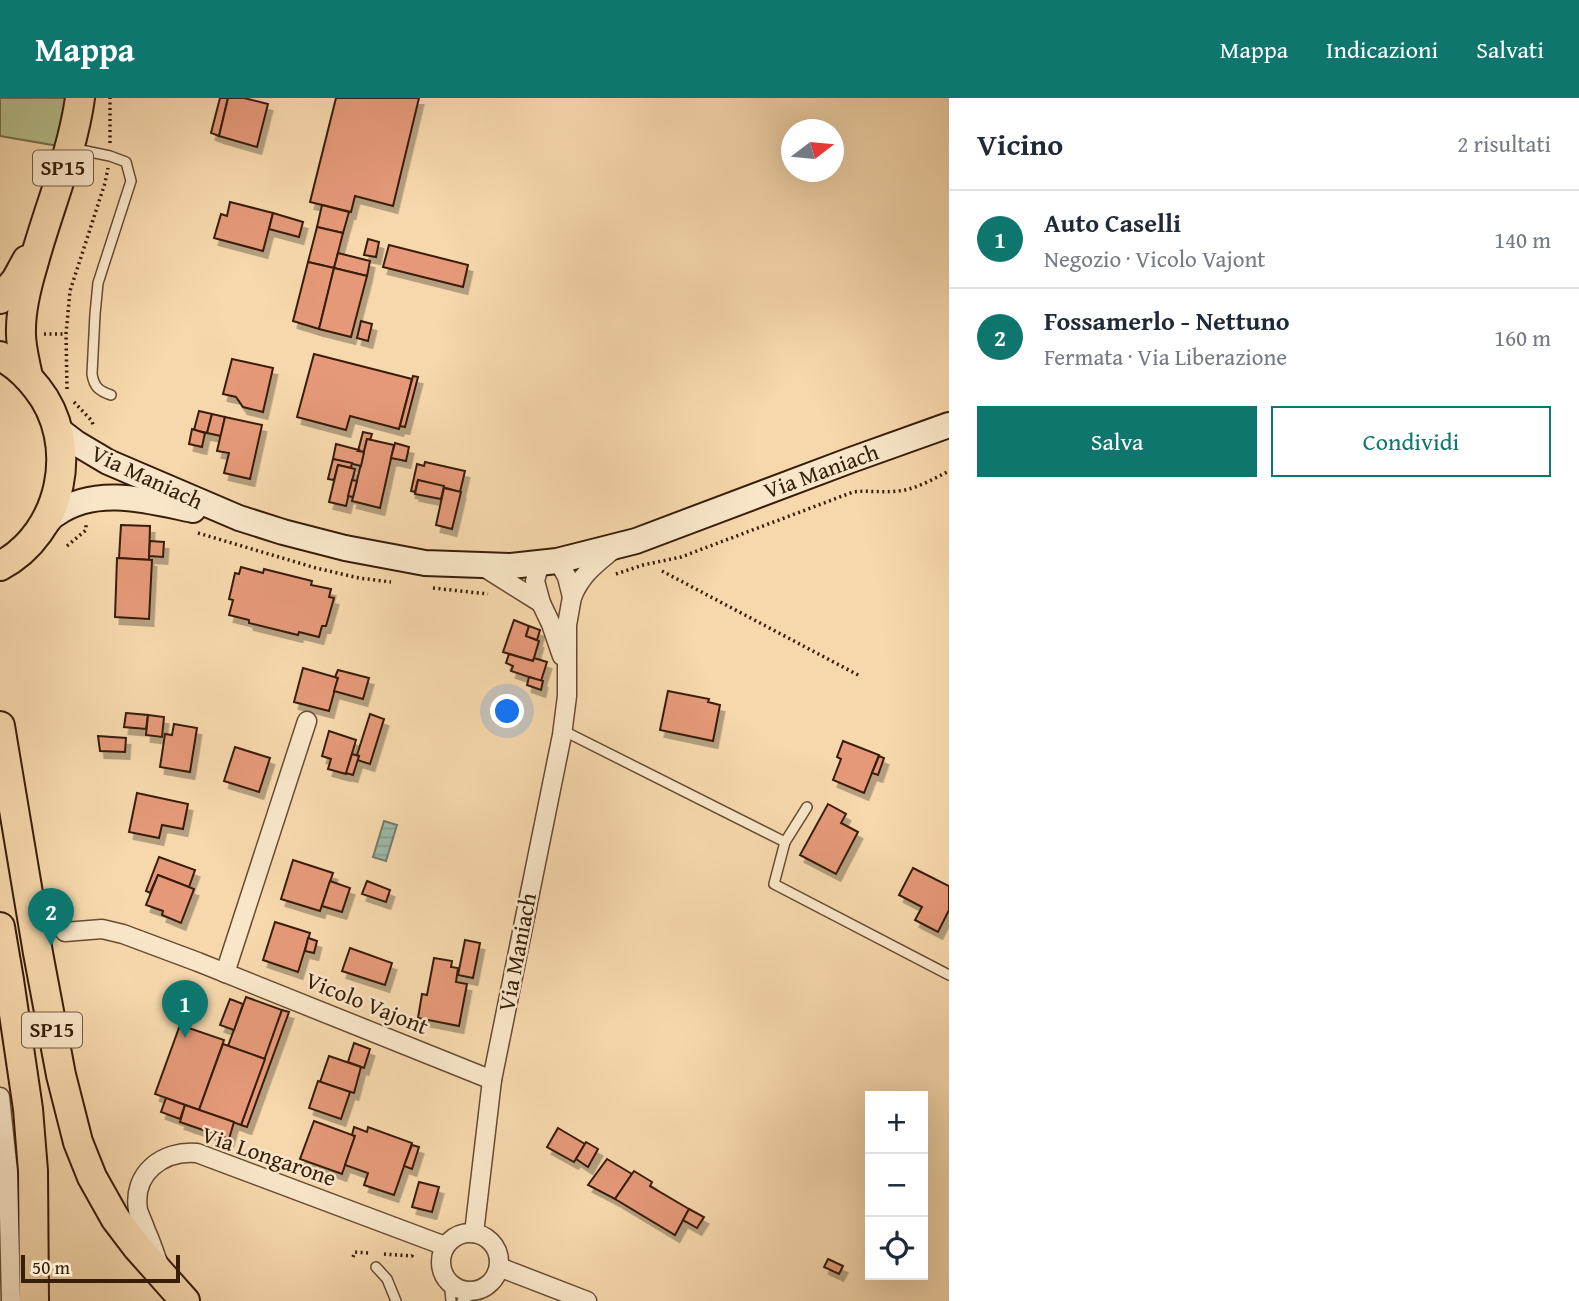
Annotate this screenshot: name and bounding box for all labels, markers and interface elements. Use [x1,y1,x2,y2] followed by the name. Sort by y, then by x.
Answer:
[35,25,135,73] text: Mappa
[1220,32,1288,67] text: Mappa
[1326,32,1438,67] text: Indicazioni
[1476,32,1544,67] text: Salvati
[781,119,844,182] north arrow
[977,122,1063,166] text: Vicino
[1457,127,1551,160] text: 2 risultati
[33,150,93,186] road number: SP15
[1044,203,1181,242] text: Auto Caselli
[994,223,1006,256] text: 1
[1494,223,1551,256] text: 140 m
[1044,242,1265,275] text: Negozio · Vicolo Vajont
[1044,301,1290,340] text: Fossamerlo - Nettuno
[994,321,1006,354] text: 2
[1494,321,1551,354] text: 160 m
[1044,340,1287,373] text: Fermata · Via Liberazione
[977,406,1257,477] button: Salva
[1271,406,1551,477] button: Condividi
[759,434,883,507] street label: Via Maniach
[86,436,209,517] street label: Via Maniach
[490,694,524,728] your location
[28,888,74,946] pin: 2
[489,890,544,1014] street label: Via Maniach
[301,963,434,1042] street label: Vicolo Vajont
[162,980,208,1038] pin: 1
[22,1012,82,1048] road number: SP15
[865,1091,928,1280] map controls
[865,1091,928,1154] button: +
[198,1117,341,1194] street label: Via Longarone
[865,1154,928,1217] button: −
[865,1217,928,1280] button: locate
[21,1252,180,1284] scale bar
[32,1253,70,1281] text: 50 m

